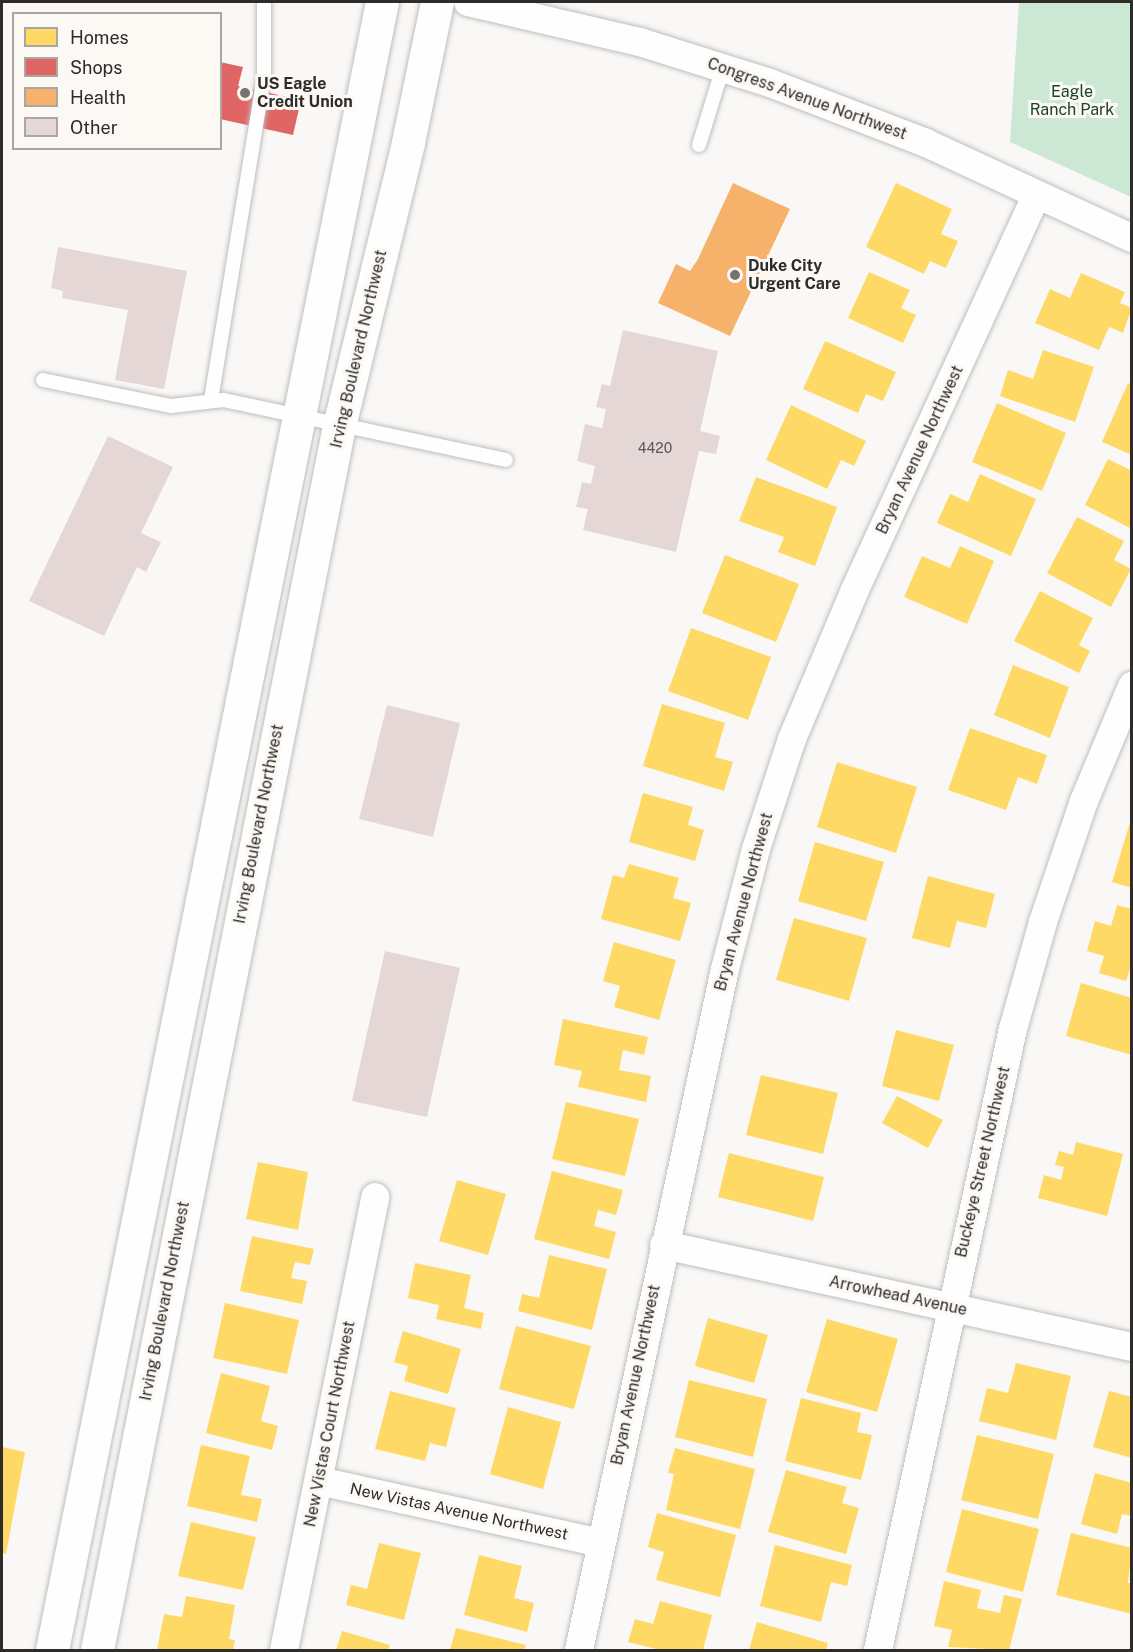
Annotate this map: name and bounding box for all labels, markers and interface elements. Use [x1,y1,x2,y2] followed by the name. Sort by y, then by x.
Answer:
[12,12,222,150] legend
[70,27,129,48] text: Homes
[705,54,909,144] street label: Congress Avenue Northwest
[70,57,122,78] text: Shops
[257,74,353,112] place label: US Eagle Credit Union
[1030,82,1114,120] park label: Eagle Ranch Park
[238,86,252,100] marker: US Eagle Credit Union
[70,87,126,108] text: Health
[70,117,118,138] text: Other
[327,248,391,450] street label: Irving Boulevard Northwest
[748,256,841,294] place label: Duke City Urgent Care
[726,266,744,284] marker: Duke City Urgent Care
[872,363,968,537] street label: Bryan Avenue Northwest
[638,440,672,456] house number: 4420
[230,723,288,925] street label: Irving Boulevard Northwest
[711,811,777,993] street label: Bryan Avenue Northwest
[952,1064,1014,1260] street label: Buckeye Street Northwest
[136,1200,194,1402] street label: Irving Boulevard Northwest
[827,1272,969,1320] street label: Arrowhead Avenue
[607,1283,665,1467] street label: Bryan Avenue Northwest
[301,1319,359,1529] street label: New Vistas Court Northwest
[348,1479,570,1545] street label: New Vistas Avenue Northwest

